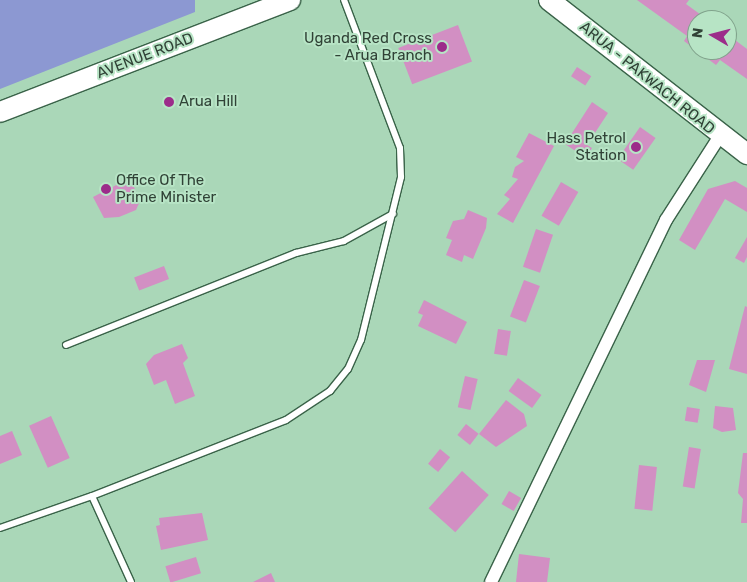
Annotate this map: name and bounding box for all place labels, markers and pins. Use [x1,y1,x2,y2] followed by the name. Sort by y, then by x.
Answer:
[304,29,432,64] place label: Uganda Red Cross - Arua Branch
[436,41,448,53] marker: Uganda Red Cross - Arua Branch
[179,93,237,111] place label: Arua Hill
[163,96,175,108] marker: Arua Hill
[546,129,626,164] place label: Hass Petrol Station
[630,141,642,153] marker: Hass Petrol Station
[116,171,216,206] place label: Office Of The Prime Minister
[100,183,112,195] marker: Office Of The Prime Minister

